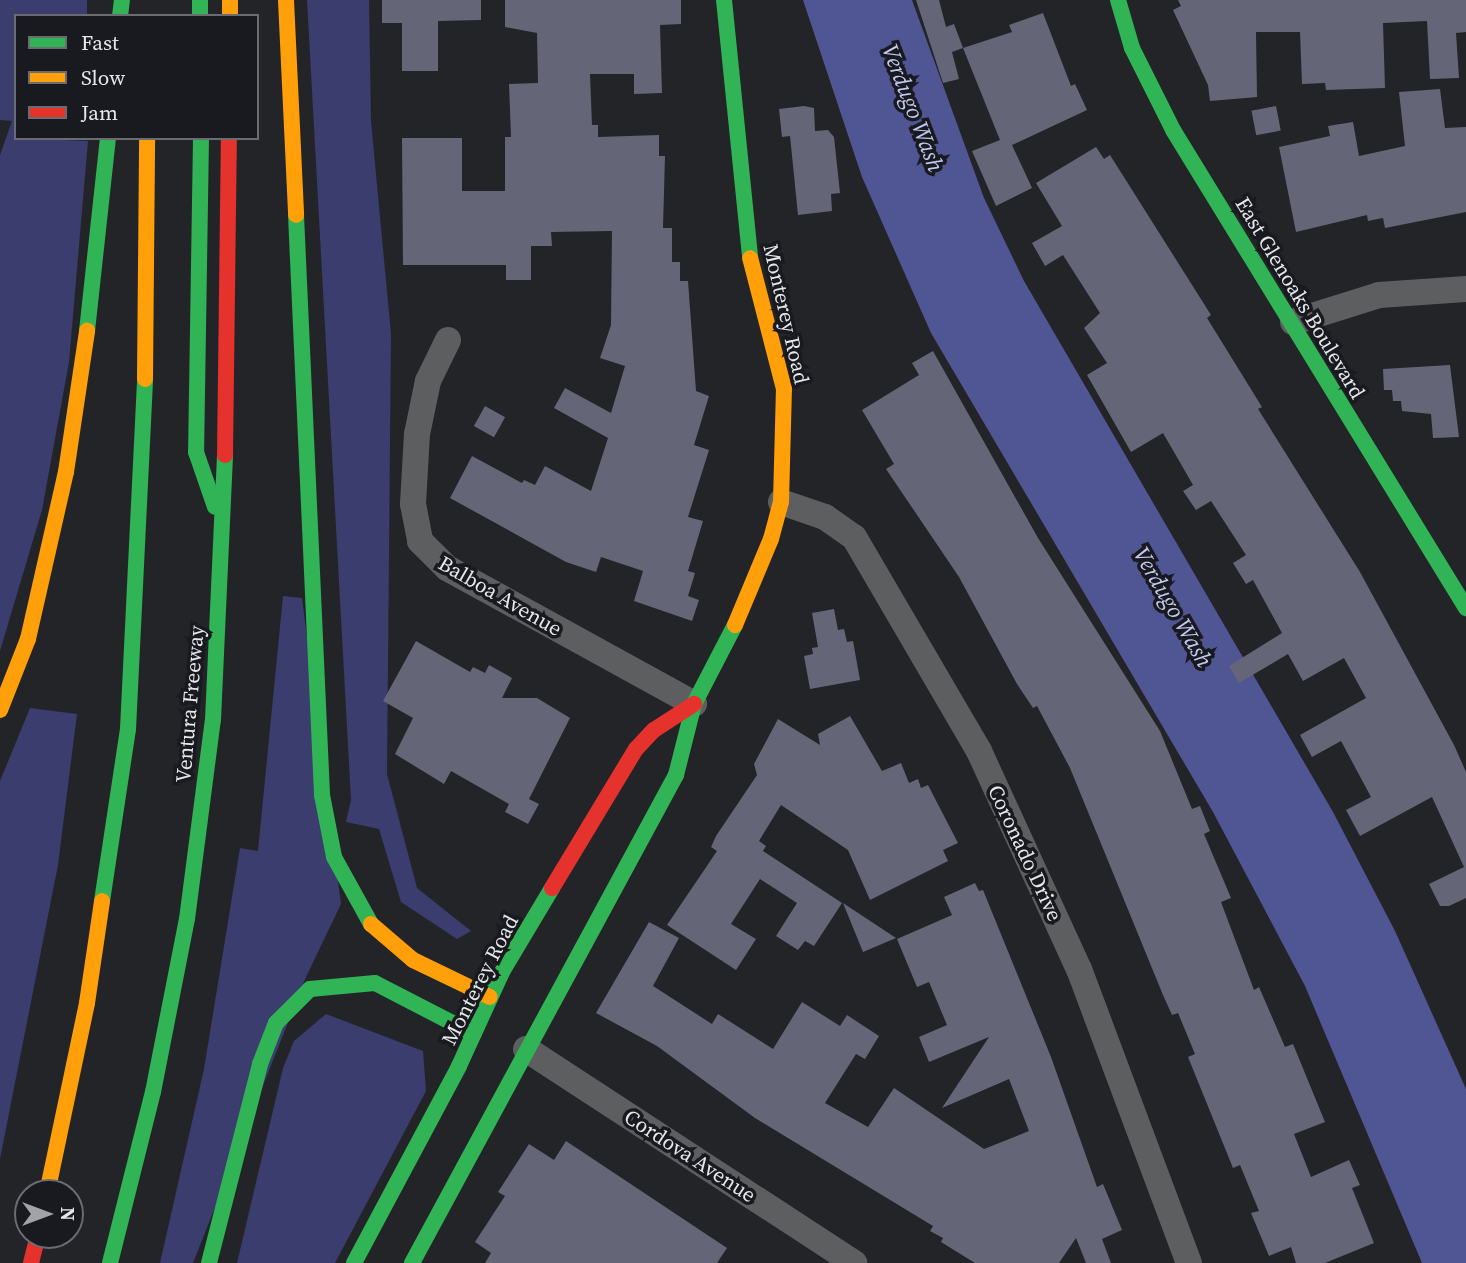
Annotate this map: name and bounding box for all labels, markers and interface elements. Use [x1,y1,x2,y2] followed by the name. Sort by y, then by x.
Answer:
[14,14,259,140] legend
[81,28,119,57] text: Fast
[876,40,950,176] water label: Verdugo Wash
[81,63,125,92] text: Slow
[81,98,118,127] text: Jam
[1230,193,1370,403] street label: East Glenoaks Boulevard
[758,242,814,386] street label: Monterey Road
[1127,542,1219,672] water label: Verdugo Wash
[434,551,566,641] street label: Balboa Avenue
[171,624,209,784] street label: Ventura Freeway
[982,781,1068,925] street label: Coronado Drive
[436,911,524,1049] street label: Monterey Road
[620,1104,760,1208] street label: Cordova Avenue
[14,1179,84,1249] north arrow
[55,1207,81,1221] text: N

